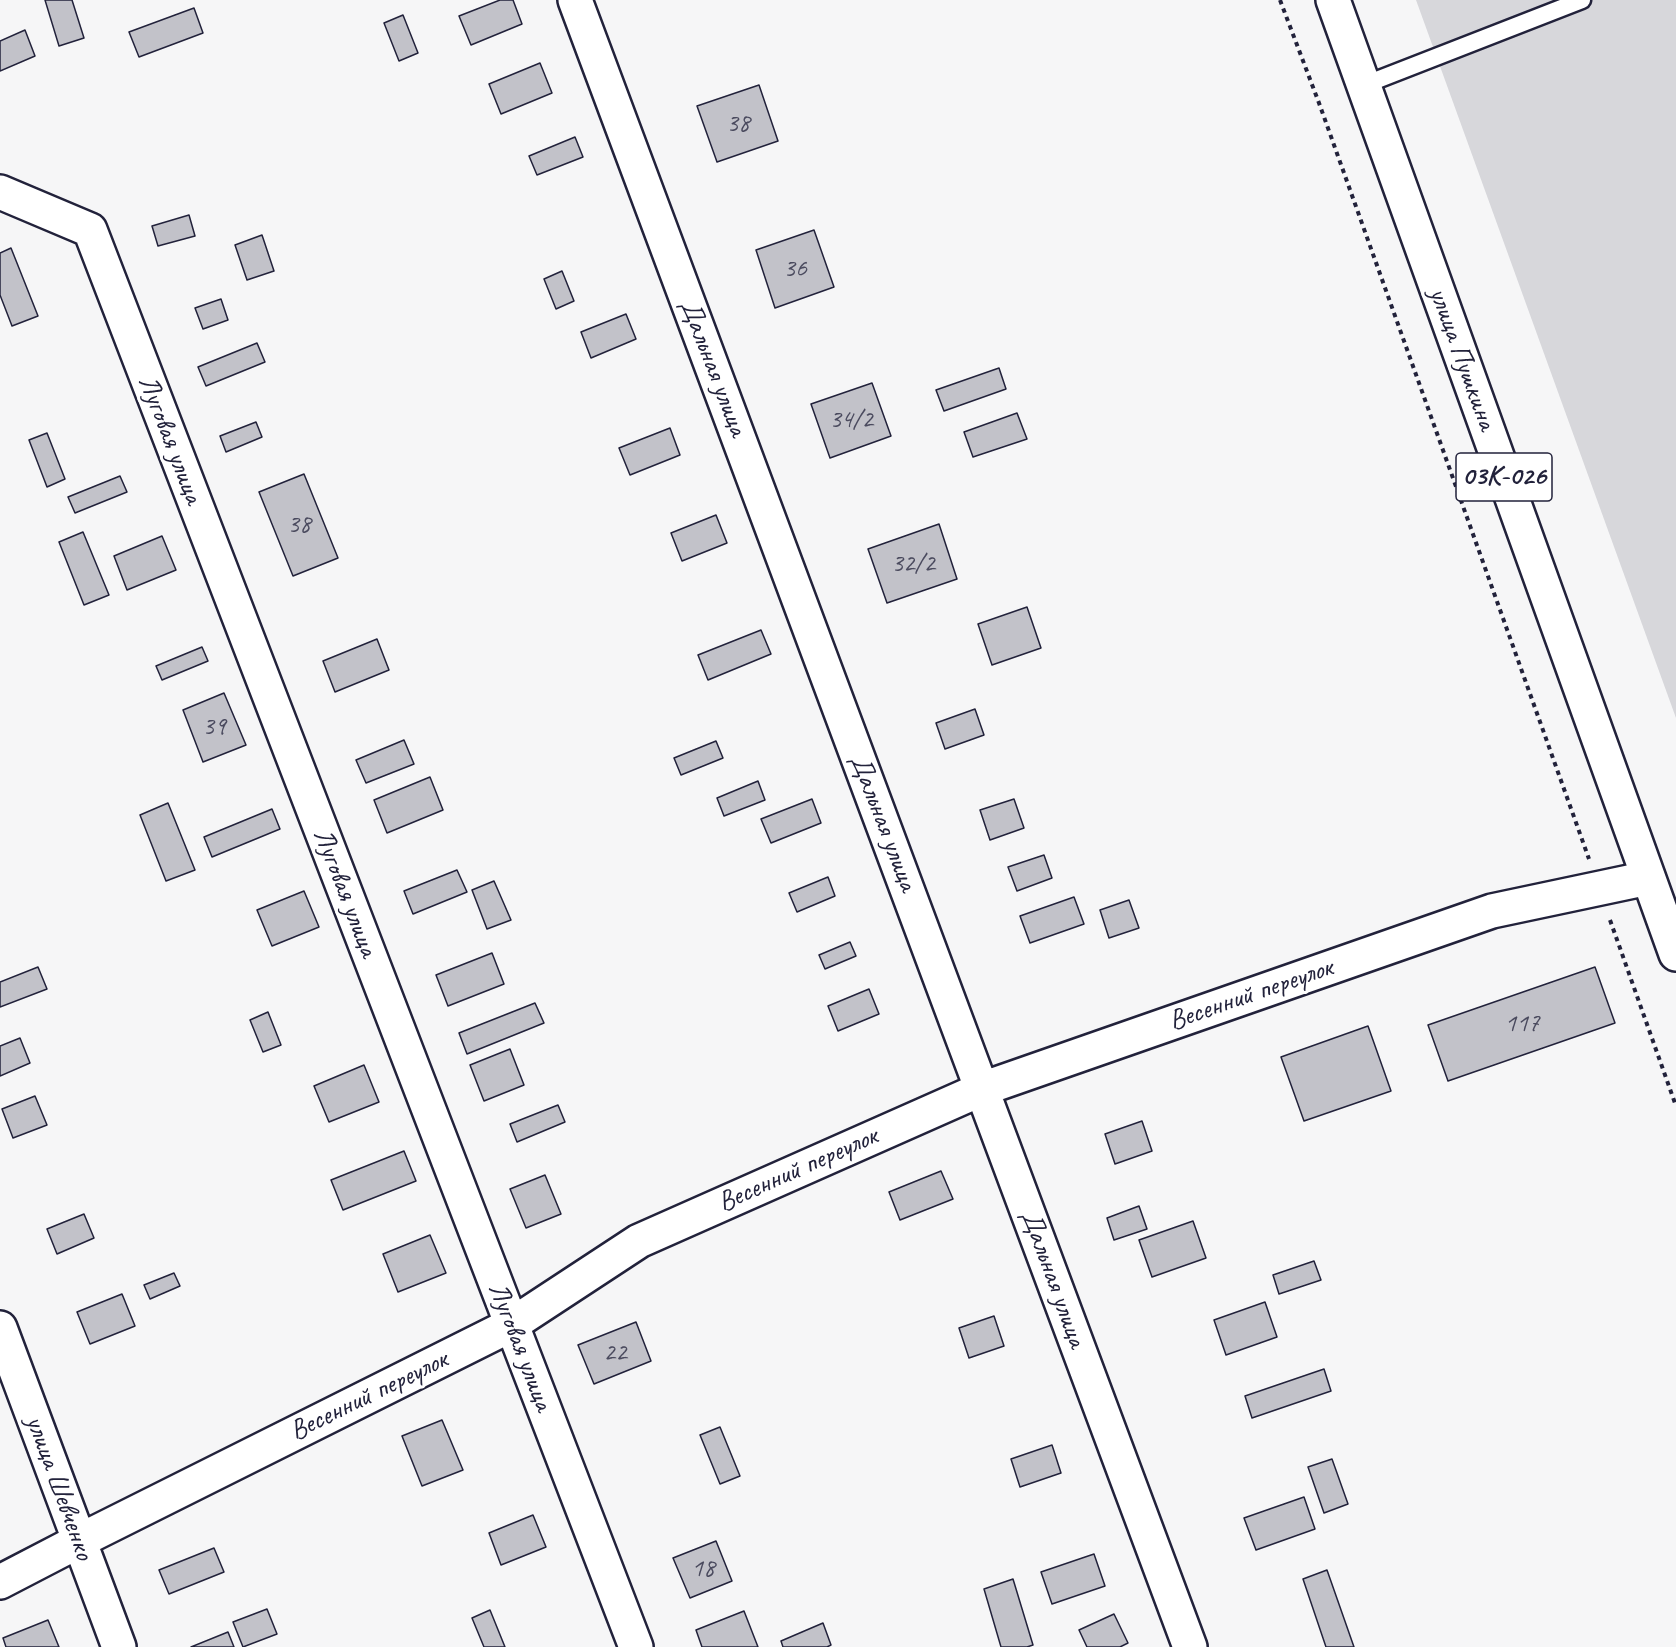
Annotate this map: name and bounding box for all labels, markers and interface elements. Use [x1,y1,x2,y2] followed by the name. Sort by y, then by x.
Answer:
[726,108,750,140] house number: 38
[783,253,807,285] house number: 36
[1421,283,1503,435] street label: улица Пушкина
[672,295,754,441] street label: Дальная улица
[130,371,210,509] street label: Луговая улица
[829,404,873,436] house number: 34/2
[1456,453,1552,501] road number: 03К-026
[287,509,311,541] house number: 38
[891,548,935,580] house number: 32/2
[202,711,226,743] house number: 39
[842,750,924,896] street label: Дальная улица
[305,824,385,962] street label: Луговая улица
[1165,951,1337,1039] street label: Весенний переулок
[1504,1008,1540,1040] house number: 117
[713,1120,883,1220] street label: Весенний переулок
[1013,1206,1093,1352] street label: Дальная улица
[480,1278,560,1416] street label: Луговая улица
[603,1337,627,1369] house number: 22
[285,1343,453,1449] street label: Весенний переулок
[17,1411,101,1565] street label: улица Шевченко
[691,1553,715,1585] house number: 18

